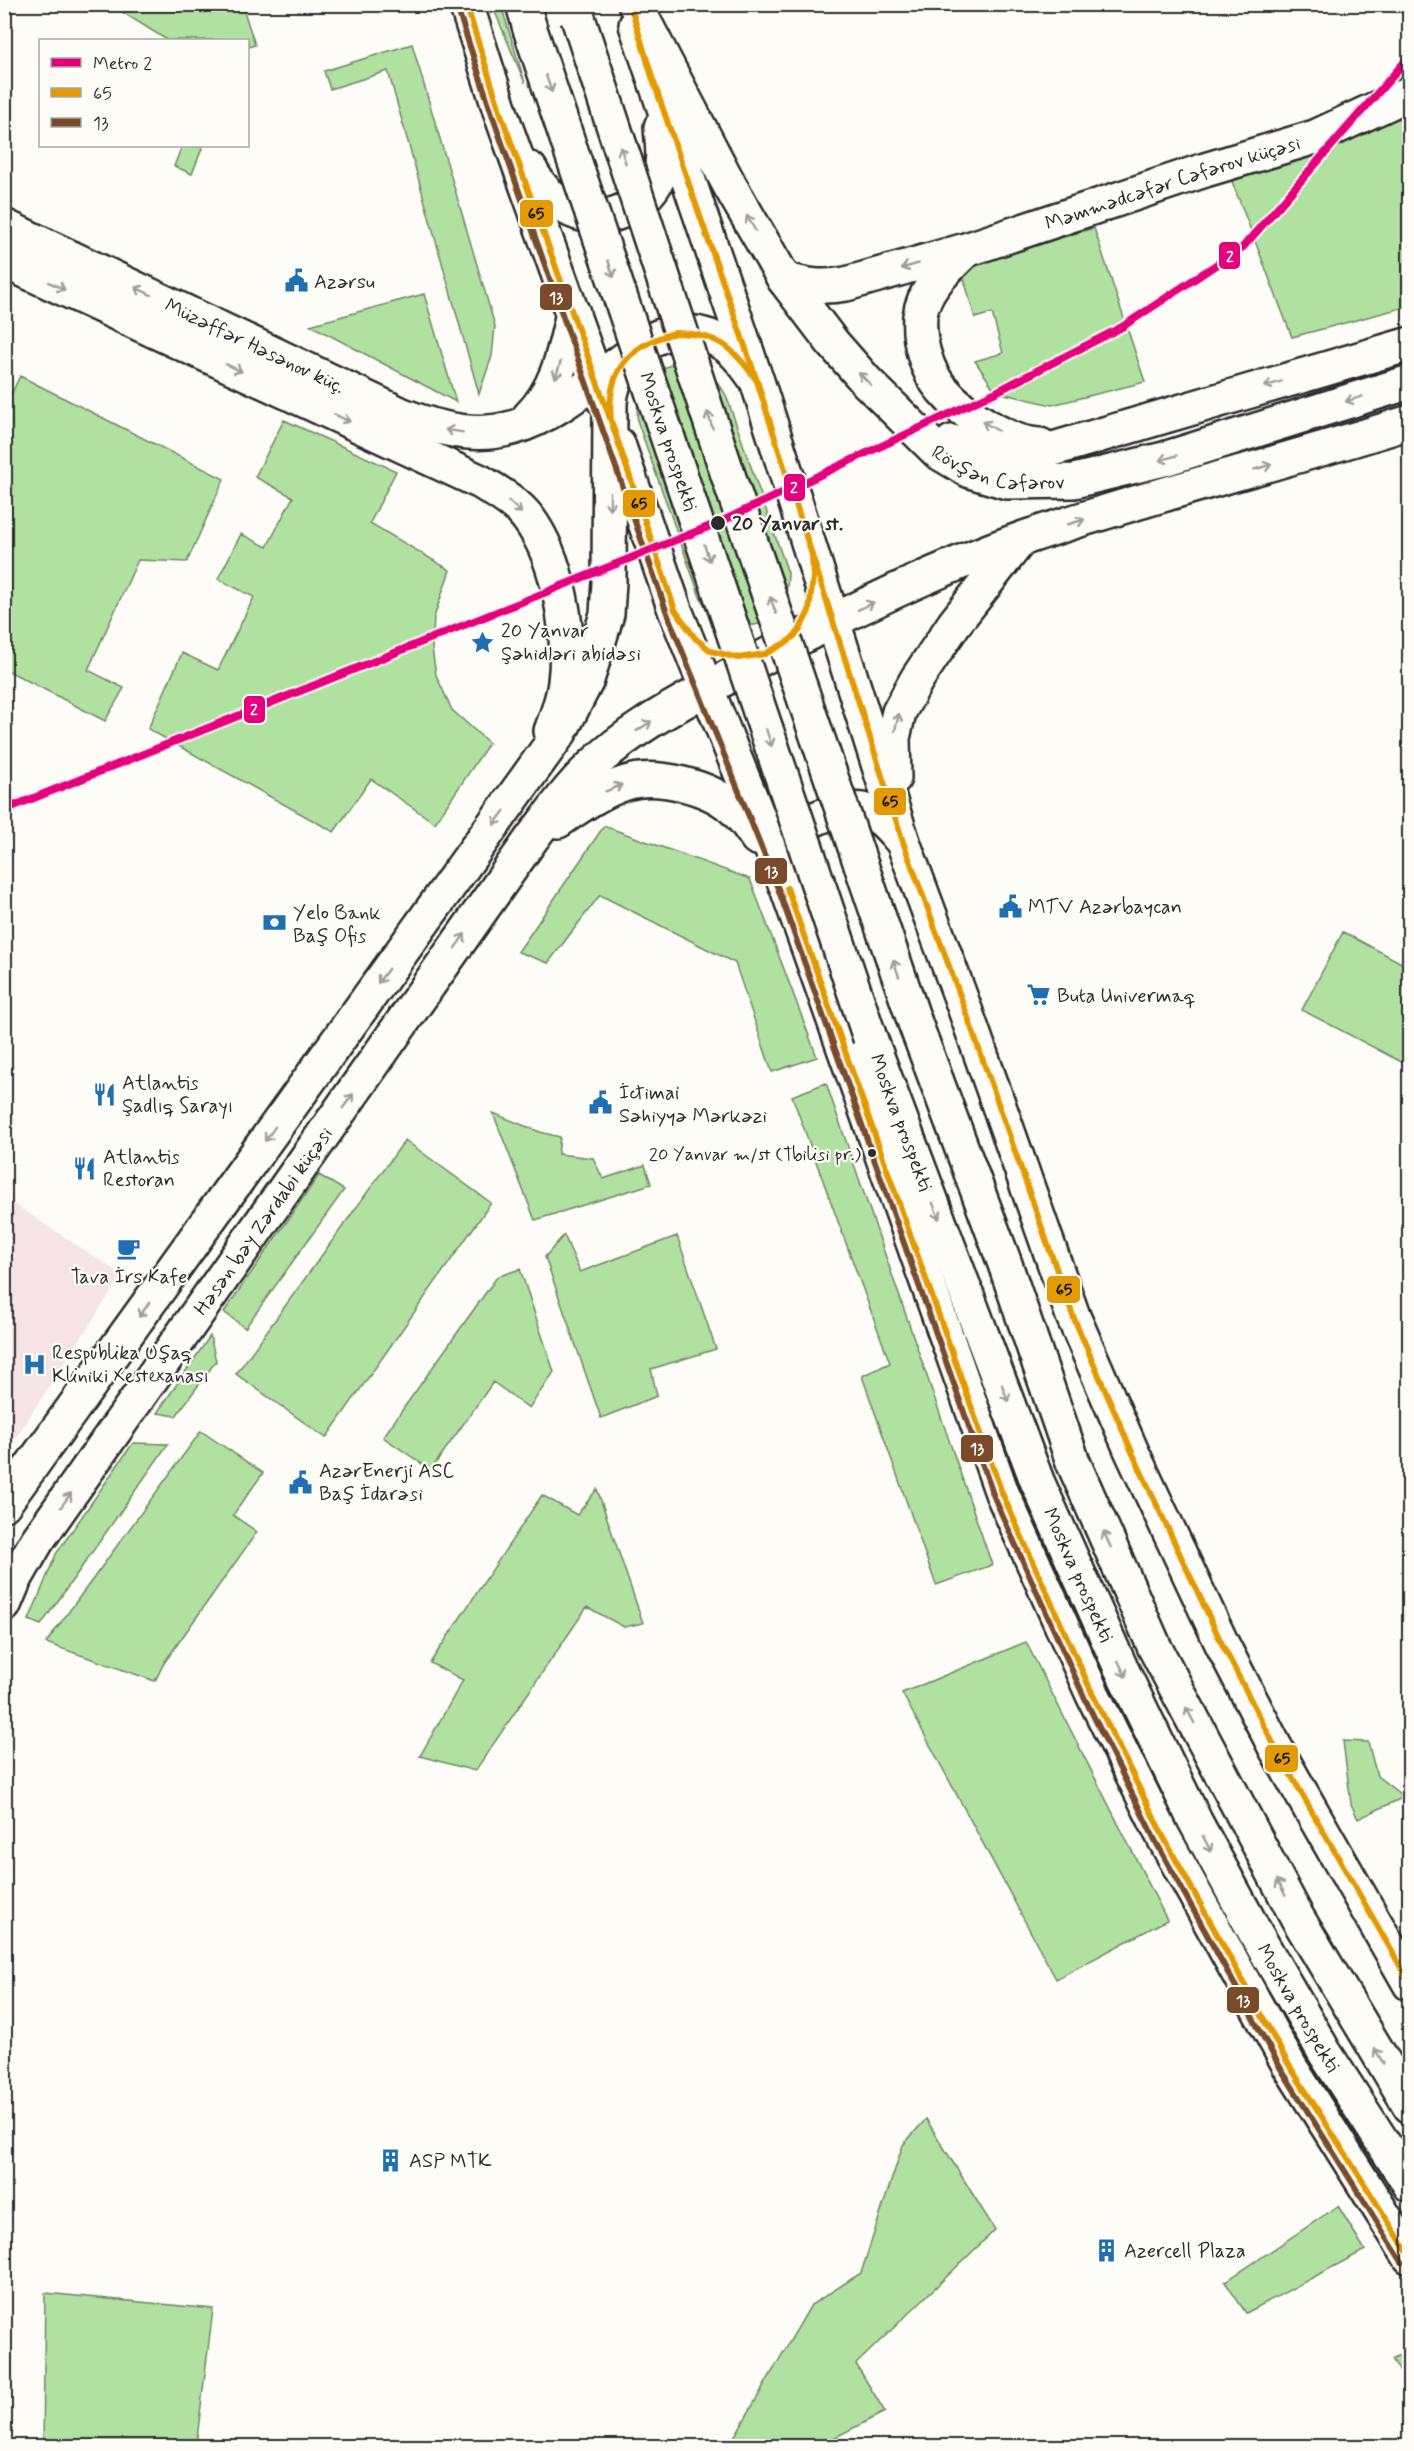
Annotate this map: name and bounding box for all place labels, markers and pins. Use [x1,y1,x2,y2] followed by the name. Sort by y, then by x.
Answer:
[283,268,309,294] public building icon: Azərsu
[314,269,375,296] place label: Azərsu
[732,511,843,538] place label: 20 Yanvar st.
[709,514,727,532] marker: 20 Yanvar st.
[501,618,641,668] place label: 20 Yanvar Şəhidləri abidəsi
[470,629,496,655] place icon: 20 Yanvar Şəhidləri abidəsi
[997,893,1023,919] public building icon: MTV Azərbaycan
[1028,894,1182,921] place label: MTV Azərbaycan
[293,900,381,950] place label: Yelo Bank Baş Ofis
[262,910,288,936] bank icon: Yelo Bank Baş Ofis
[1026,982,1052,1008] supermarket icon: Buta Univermaq
[1057,983,1195,1010] place label: Buta Univermaq
[122,1070,233,1120] place label: Atlantis Şadlıq Sarayı
[619,1080,767,1130] place label: İctimai Səhiyyə Mərkəzi
[91,1081,117,1107] restaurant icon: Atlantis Şadlıq Sarayı
[588,1090,614,1116] public building icon: İctimai Səhiyyə Mərkəzi
[649,1143,862,1167] place label: 20 Yanvar m/st (Tbilisi pr.)
[103,1144,180,1194] place label: Atlantis Restoran
[866,1147,878,1159] marker: 20 Yanvar m/st (Tbilisi pr.)
[72,1155,98,1181] restaurant icon: Atlantis Restoran
[116,1235,142,1261] cafe icon: Tava İrs Kafe
[71,1264,187,1291] place label: Tava İrs Kafe
[52,1340,209,1390] place label: Respublika Uşaq Kliniki Xestexanası
[21,1351,47,1377] hospital icon: Respublika Uşaq Kliniki Xestexanası
[319,1458,455,1508] place label: AzərEnerji ASC Baş İdarəsi
[288,1469,314,1495] public building icon: AzərEnerji ASC Baş İdarəsi
[378,2147,404,2173] building icon: ASP MTK
[409,2148,492,2175] place label: ASP MTK
[1093,2237,1119,2263] building icon: Azercell Plaza
[1124,2238,1246,2265] place label: Azercell Plaza

